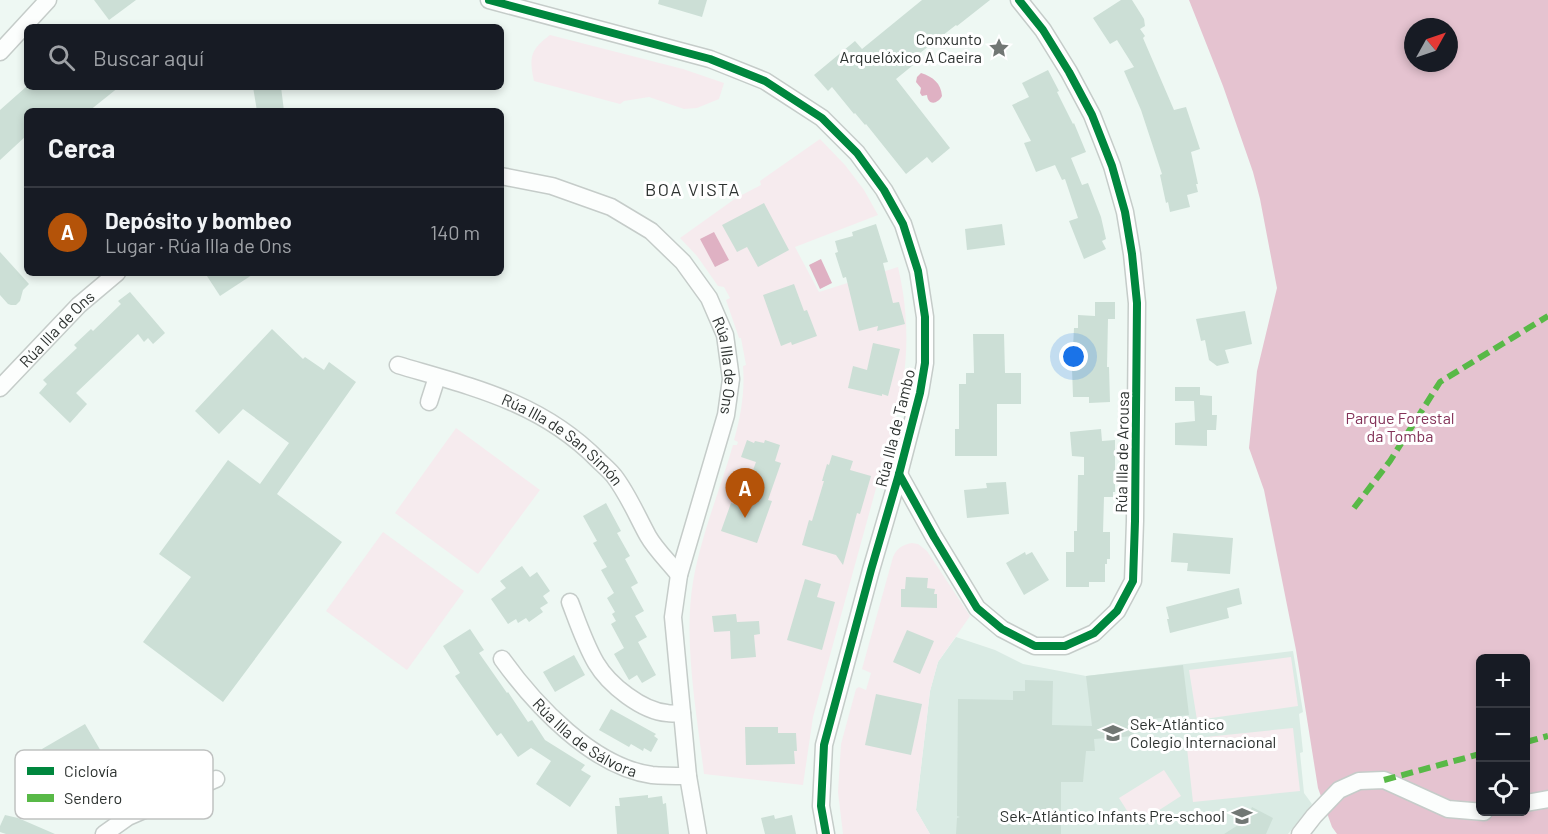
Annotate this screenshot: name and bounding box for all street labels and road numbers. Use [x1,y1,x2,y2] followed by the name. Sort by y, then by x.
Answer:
[15,286,98,371] street label: Rúa Illa de Ons
[709,313,741,416] street label: Rúa Illa de Ons
[871,367,918,489] street label: Rúa Illa de Tambo
[499,389,628,489] street label: Rúa Illa de San Simón
[1111,391,1132,513] street label: Rúa Illa de Arousa
[529,694,639,780] street label: Rúa Illa de Sálvora

